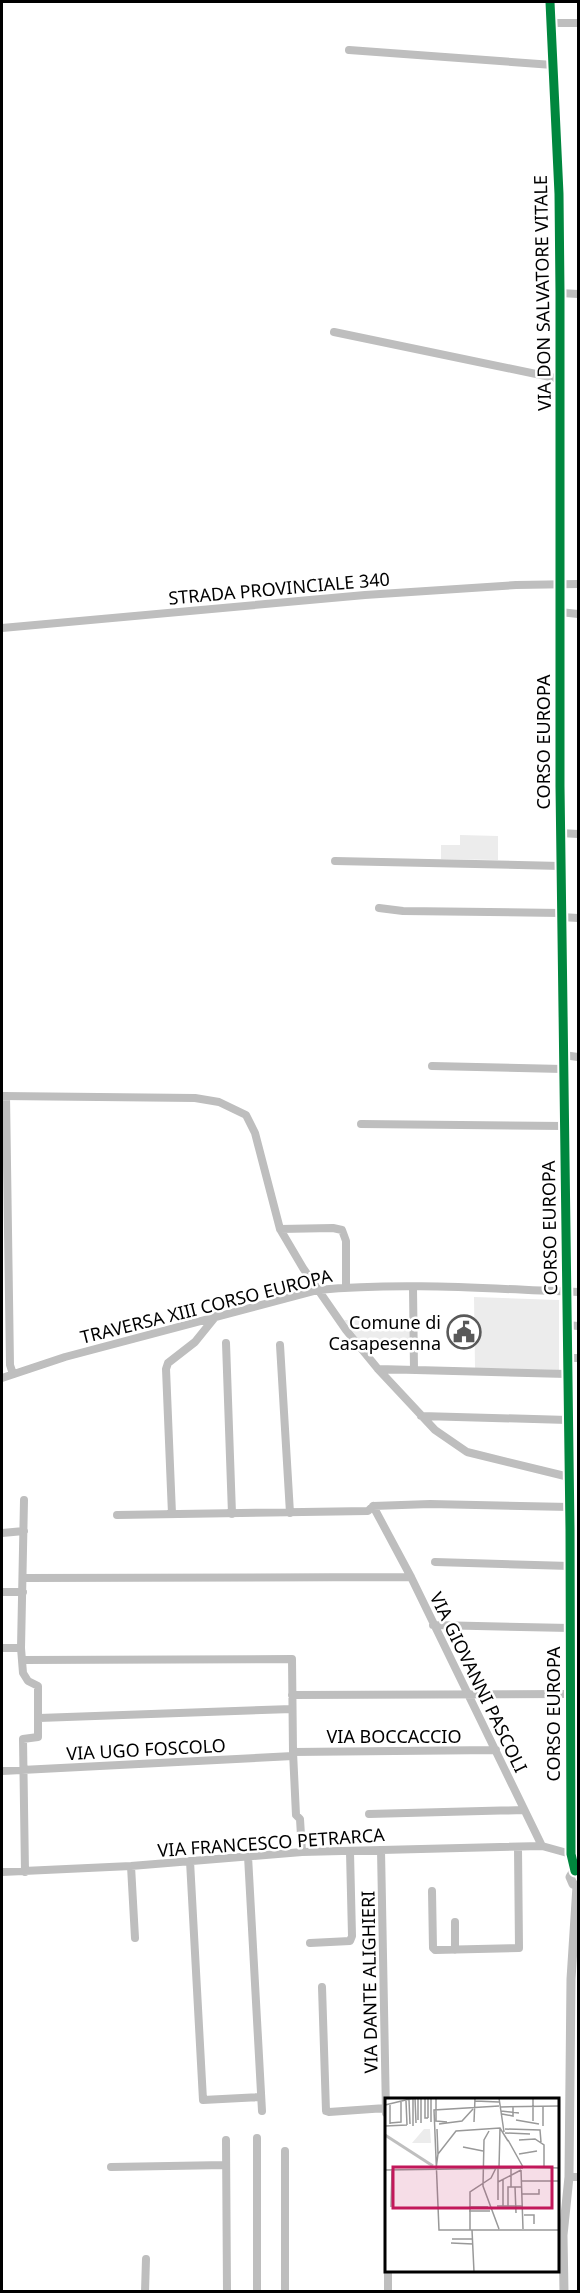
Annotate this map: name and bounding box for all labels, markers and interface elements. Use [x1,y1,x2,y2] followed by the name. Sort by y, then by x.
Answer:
[528,175,556,411] street label: VIA DON SALVATORE VITALE
[167,566,391,610] street label: STRADA PROVINCIALE 340
[531,674,555,809] street label: CORSO EUROPA
[536,1160,562,1296] street label: CORSO EUROPA
[78,1263,335,1349] street label: TRAVERSA XIII CORSO EUROPA
[328,1310,441,1355] place label: Comune di Casapesenna
[446,1314,482,1350] public building icon: Comune di Casapesenna
[425,1588,533,1776] street label: VIA GIOVANNI PASCOLI
[541,1646,565,1781] street label: CORSO EUROPA
[327,1724,461,1748] street label: VIA BOCCACCIO
[66,1733,226,1765] street label: VIA UGO FOSCOLO
[157,1822,386,1862] street label: VIA FRANCESCO PETRARCA
[355,1890,383,2074] street label: VIA DANTE ALIGHIERI
[385,2098,559,2272] inset map

